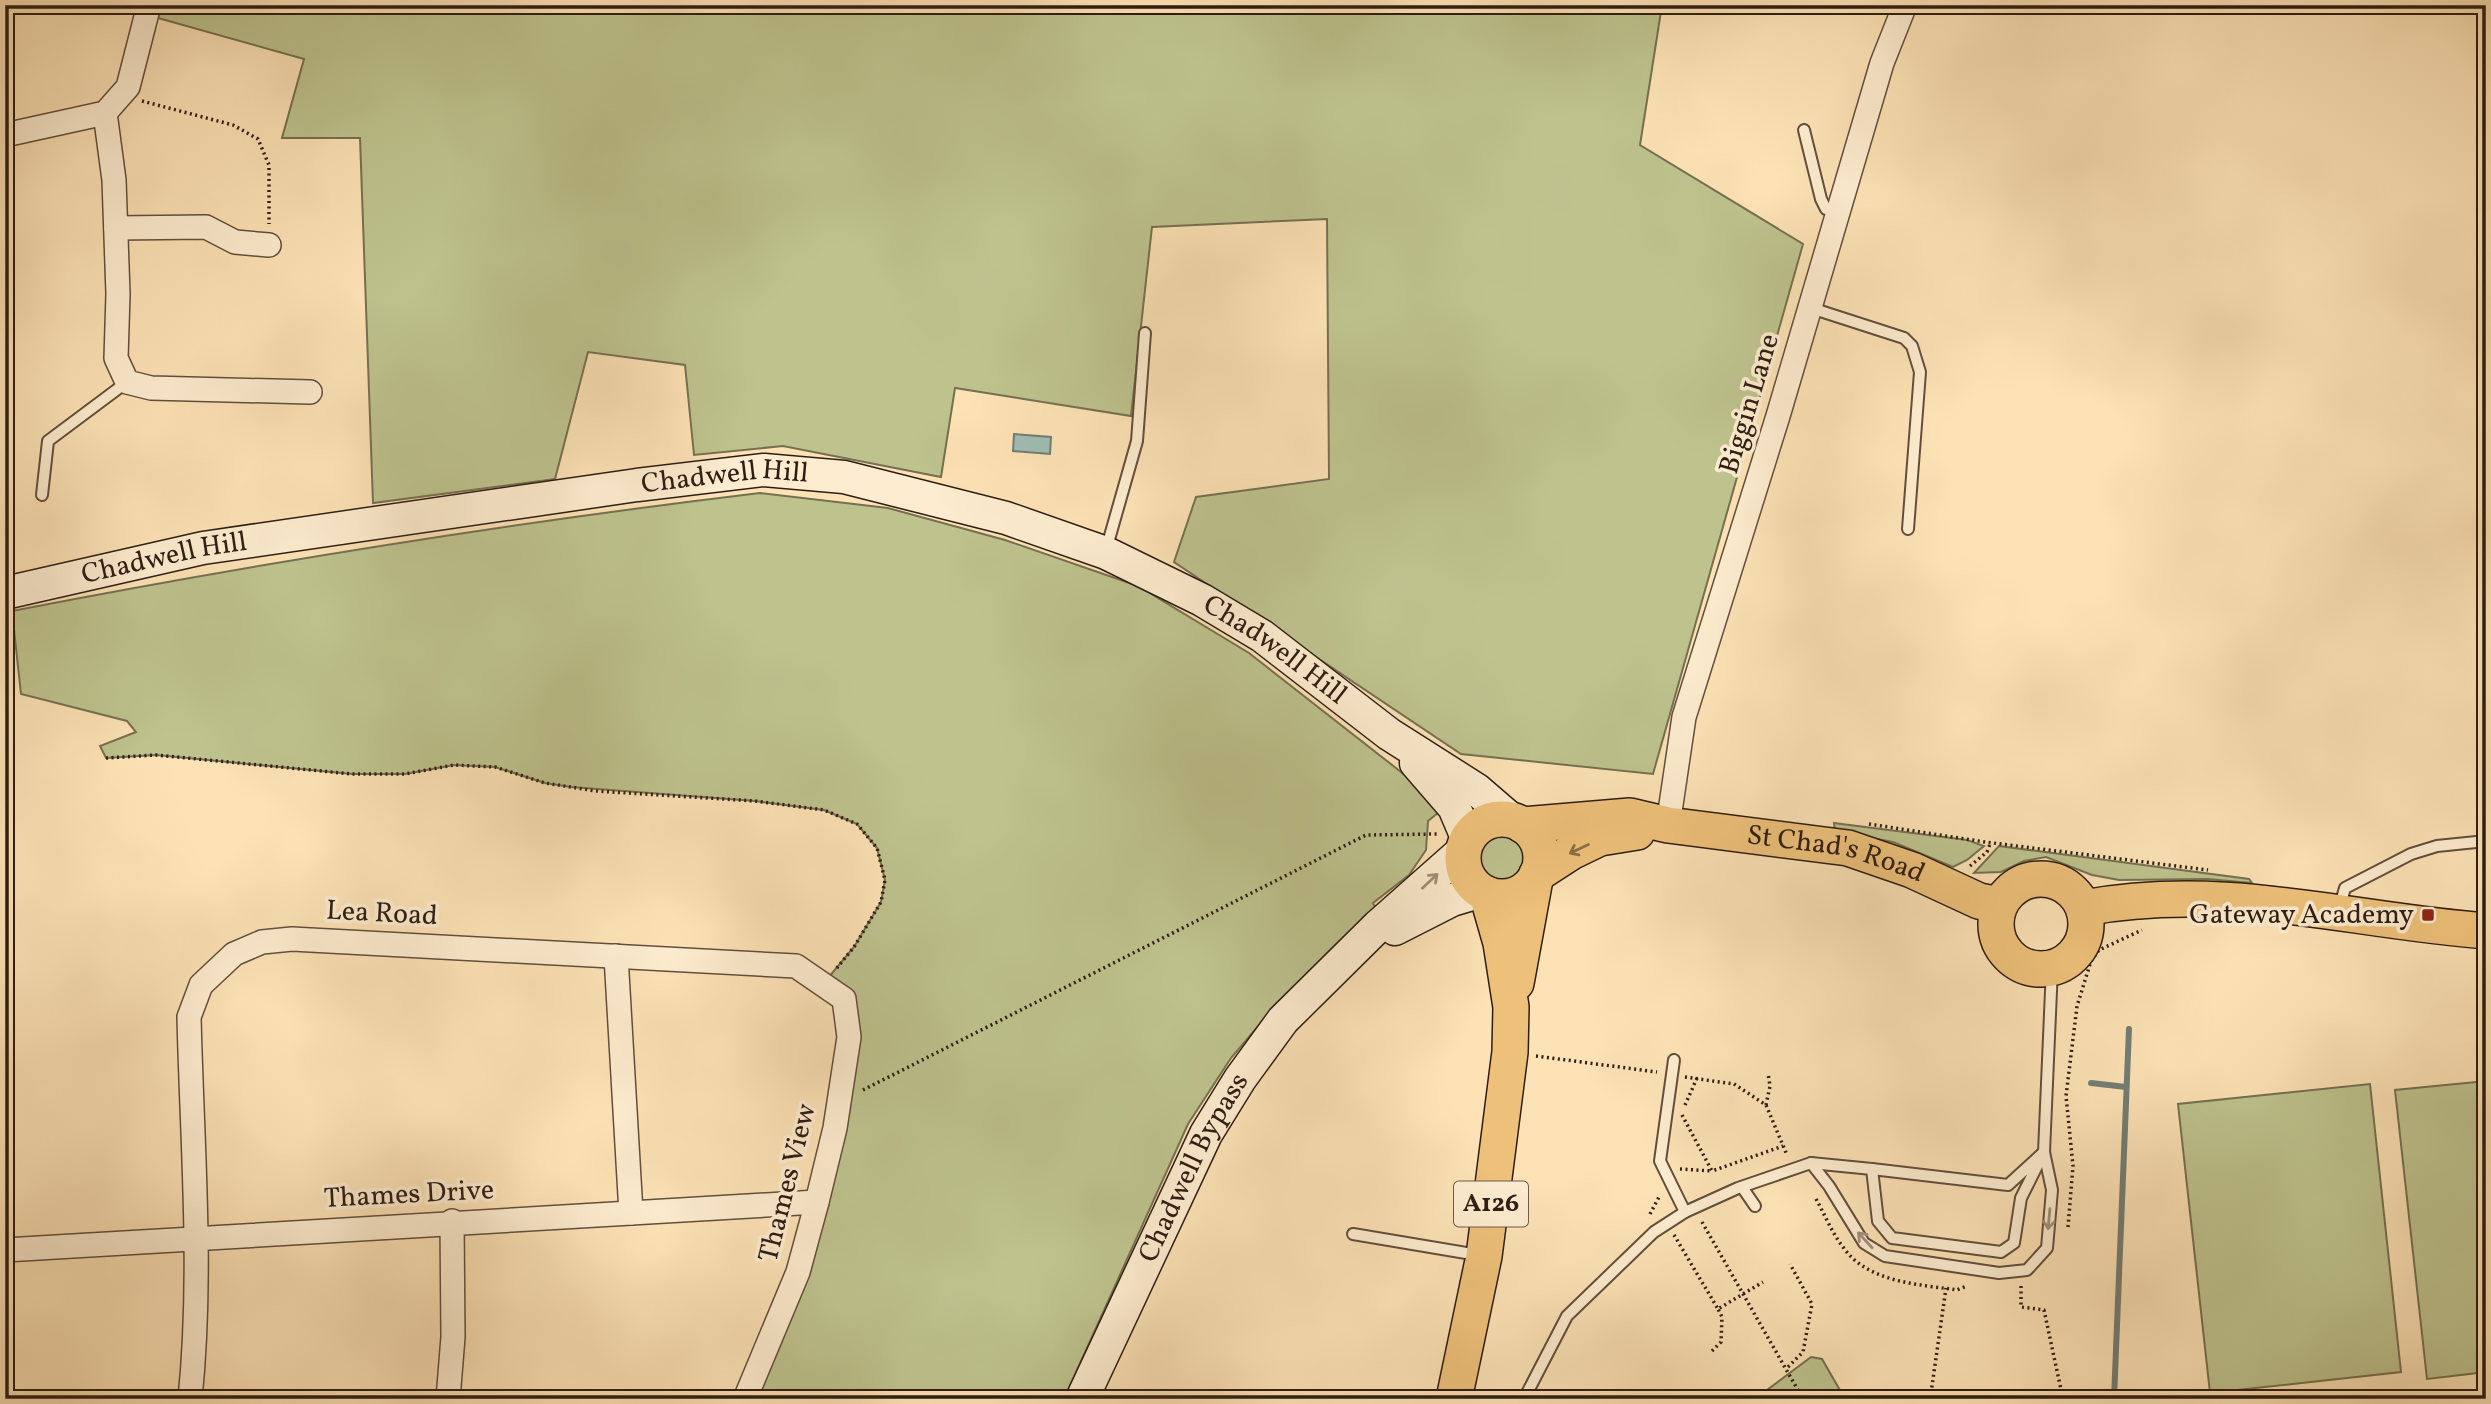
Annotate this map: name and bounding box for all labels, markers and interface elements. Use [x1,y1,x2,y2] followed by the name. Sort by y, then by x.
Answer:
[1710,329,1790,479] street label: Biggin Lane
[639,450,810,504] street label: Chadwell Hill
[78,522,249,595] street label: Chadwell Hill
[1196,585,1355,714] street label: Chadwell Hill
[1744,816,1931,893] street label: St Chad's Road
[1569,842,1590,856] one-way arrow
[1421,873,1438,890] one-way arrow
[325,892,439,936] street label: Lea Road
[2189,896,2414,935] place label: Gateway Academy
[2420,907,2436,923] marker: Gateway Academy
[1129,1065,1259,1269] street label: Chadwell Bypass
[749,1099,827,1266] street label: Thames View
[323,1171,495,1219] street label: Thames Drive
[1454,1182,1528,1226] road number: A126
[2042,1208,2055,1230] one-way arrow
[1857,1231,1874,1249] one-way arrow

